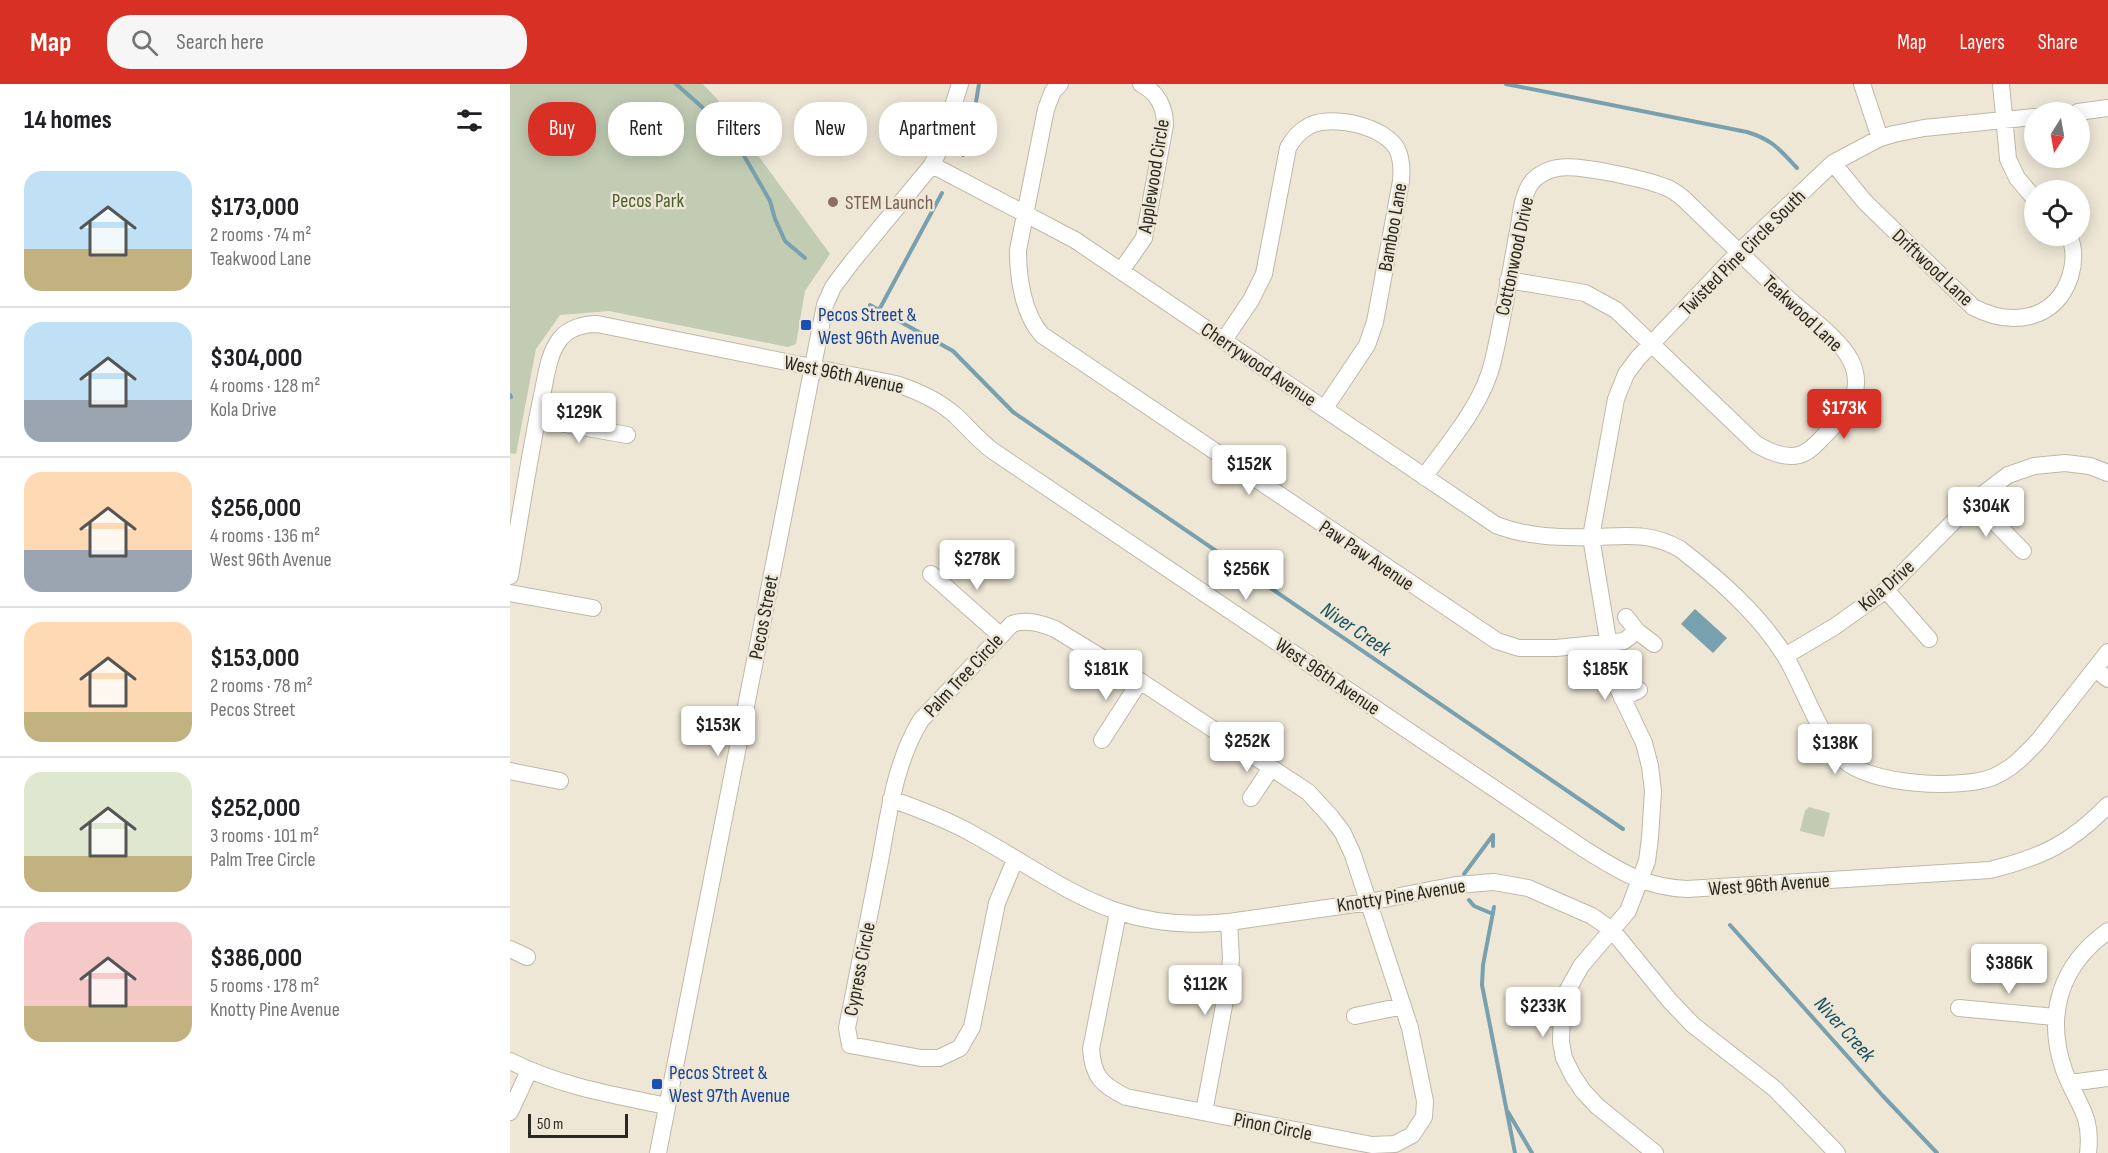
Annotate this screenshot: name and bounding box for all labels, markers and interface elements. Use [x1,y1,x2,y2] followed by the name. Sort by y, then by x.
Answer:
[107,15,527,69] search box
[30,26,71,59] text: Map
[128,26,161,59] icon: search
[176,29,264,56] text: Search here
[1897,30,1926,55] text: Map
[1959,30,2005,55] text: Layers
[2038,30,2078,55] text: Share
[528,102,596,156] chip: Buy
[608,102,684,156] chip: Rent
[696,102,782,156] chip: Filters
[794,102,867,156] chip: New
[879,102,997,156] chip: Apartment
[2024,102,2090,168] north arrow
[2024,102,2090,246] map controls
[453,104,486,137] icon: filters
[24,105,112,136] text: 14 homes
[1133,117,1175,236] street label: Applewood Circle
[2024,180,2090,246] button: locate
[1373,181,1413,273] street label: Bamboo Lane
[1675,185,1811,321] street label: Twisted Pine Circle South
[612,189,685,213] park label: Pecos Park
[845,191,933,215] place label: STEM Launch
[210,192,299,223] text: $173,000
[72,195,144,267] icon: home
[826,195,840,209] marker: STEM Launch
[1491,195,1539,318] street label: Cottonwood Drive
[210,223,311,247] text: 2 rooms · 74 m²
[1887,224,1978,311] street label: Driftwood Lane
[210,247,311,271] text: Teakwood Lane
[1757,270,1848,357] street label: Teakwood Lane
[818,303,940,350] place label: Pecos Street & West 96th Avenue
[1196,317,1321,412] street label: Cherrywood Avenue
[799,318,813,332] marker: Pecos Street & West 96th Avenue
[210,343,302,374] text: $304,000
[72,346,144,418] icon: home
[782,351,906,399] street label: West 96th Avenue
[210,374,320,398] text: 4 rooms · 128 m²
[1802,389,1886,440] pin: $173K
[537,393,621,444] pin: $129K
[1821,396,1867,420] text: $173K
[210,398,277,422] text: Kola Drive
[556,400,602,424] text: $129K
[1207,445,1291,496] pin: $152K
[1226,452,1272,476] text: $152K
[1944,487,2028,538] pin: $304K
[210,493,301,524] text: $256,000
[1962,494,2010,518] text: $304K
[72,496,144,568] icon: home
[1314,515,1418,596] street label: Paw Paw Avenue
[210,524,320,548] text: 4 rooms · 136 m²
[935,540,1019,591] pin: $278K
[954,547,1000,571] text: $278K
[210,548,332,572] text: West 96th Avenue
[1204,550,1288,601] pin: $256K
[1854,555,1920,617] street label: Kola Drive
[1222,557,1270,581] text: $256K
[744,573,784,661] street label: Pecos Street
[1316,597,1396,663] water label: Niver Creek
[919,629,1008,722] street label: Palm Tree Circle
[1270,633,1385,721] street label: West 96th Avenue
[210,643,299,674] text: $153,000
[72,646,144,718] icon: home
[1064,650,1148,701] pin: $181K
[1563,650,1647,701] pin: $185K
[1083,657,1129,681] text: $181K
[1582,657,1628,681] text: $185K
[210,674,313,698] text: 2 rooms · 78 m²
[210,698,295,722] text: Pecos Street
[676,706,760,757] pin: $153K
[695,713,741,737] text: $153K
[1205,722,1289,773] pin: $252K
[1793,724,1877,775] pin: $138K
[1224,729,1270,753] text: $252K
[1812,731,1858,755] text: $138K
[210,793,300,824] text: $252,000
[72,796,144,868] icon: home
[210,824,319,848] text: 3 rooms · 101 m²
[210,848,316,872] text: Palm Tree Circle
[1708,869,1831,901] street label: West 96th Avenue
[1335,874,1467,918] street label: Knotty Pine Avenue
[839,920,881,1018] street label: Cypress Circle
[210,943,302,974] text: $386,000
[1967,944,2051,995] pin: $386K
[72,946,144,1018] icon: home
[1985,951,2033,975] text: $386K
[1163,965,1247,1016] pin: $112K
[1183,972,1227,996] text: $112K
[210,974,319,998] text: 5 rooms · 178 m²
[1501,987,1585,1038] pin: $233K
[1809,992,1881,1068] water label: Niver Creek
[1520,994,1566,1018] text: $233K
[210,998,340,1022] text: Knotty Pine Avenue
[669,1061,790,1108] place label: Pecos Street & West 97th Avenue
[650,1077,664,1091] marker: Pecos Street & West 97th Avenue
[1232,1108,1314,1146] street label: Pinon Circle
[528,1111,628,1138] scale bar
[537,1115,563,1134] text: 50 m

